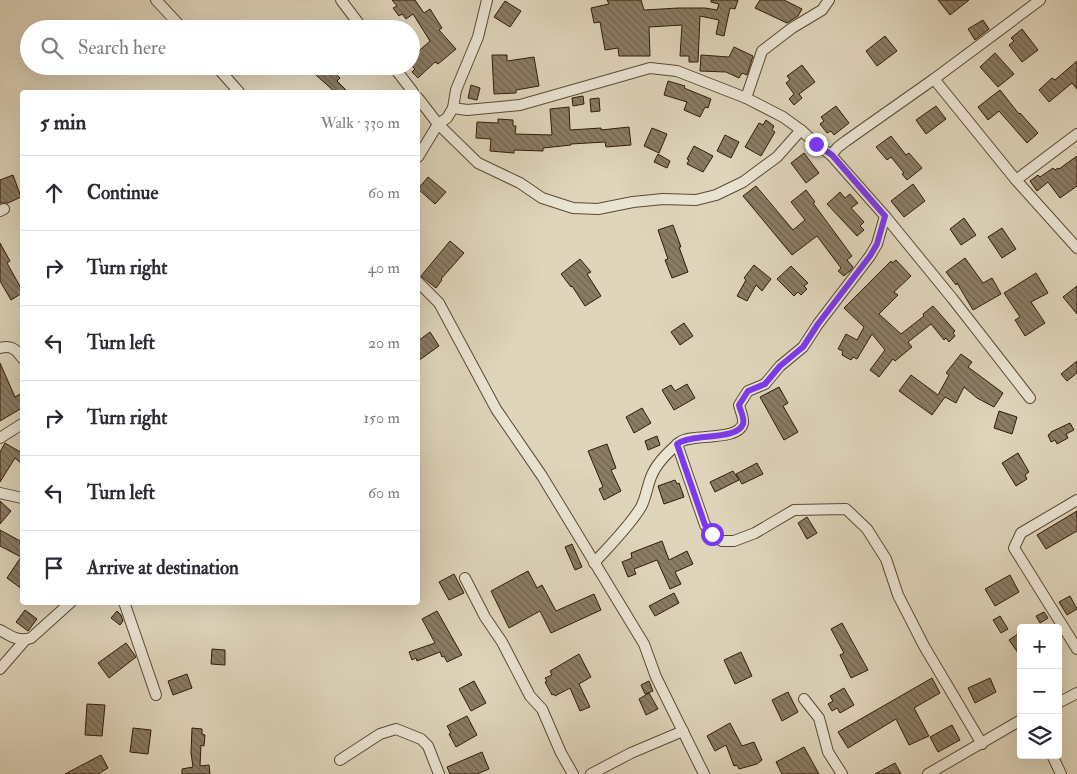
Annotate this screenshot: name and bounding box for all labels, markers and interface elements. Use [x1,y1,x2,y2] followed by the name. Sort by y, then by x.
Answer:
[20,20,420,75] search box
[38,34,66,62] icon: search
[78,36,166,60] text: Search here
[40,109,86,136] text: 5 min
[321,113,400,133] text: Walk · 330 m
[805,133,828,156] route end
[40,179,68,207] icon: ahead
[87,181,158,205] text: Continue
[368,183,400,203] text: 60 m
[40,254,68,282] icon: right
[87,256,167,280] text: Turn right
[367,258,400,278] text: 40 m
[40,329,68,357] icon: left
[87,331,155,355] text: Turn left
[368,333,400,353] text: 20 m
[40,404,68,432] icon: right
[87,406,167,430] text: Turn right
[363,408,400,428] text: 150 m
[40,479,68,507] icon: left
[87,481,155,505] text: Turn left
[368,483,400,503] text: 60 m
[701,523,724,546] route start
[40,554,68,582] icon: arrive
[87,556,239,580] text: Arrive at destination
[1017,624,1062,759] map controls
[1017,624,1062,669] button: +
[1017,669,1062,714] button: −
[1017,714,1062,759] button: layers

